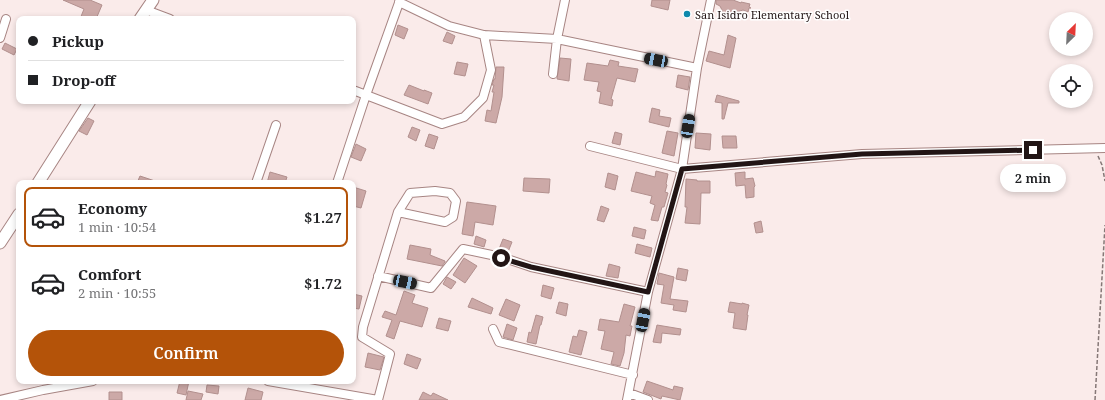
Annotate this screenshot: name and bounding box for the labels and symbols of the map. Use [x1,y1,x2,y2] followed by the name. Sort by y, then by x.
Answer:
[695,7,850,22] place label: San Isidro Elementary School
[682,9,692,19] marker: San Isidro Elementary School
[1049,12,1093,56] north arrow
[643,52,669,68] car
[680,113,696,139] car
[1024,141,1042,159] route end
[1000,164,1066,192] callout: 2 min
[492,249,510,267] route start
[392,274,418,290] car
[635,307,651,333] car

